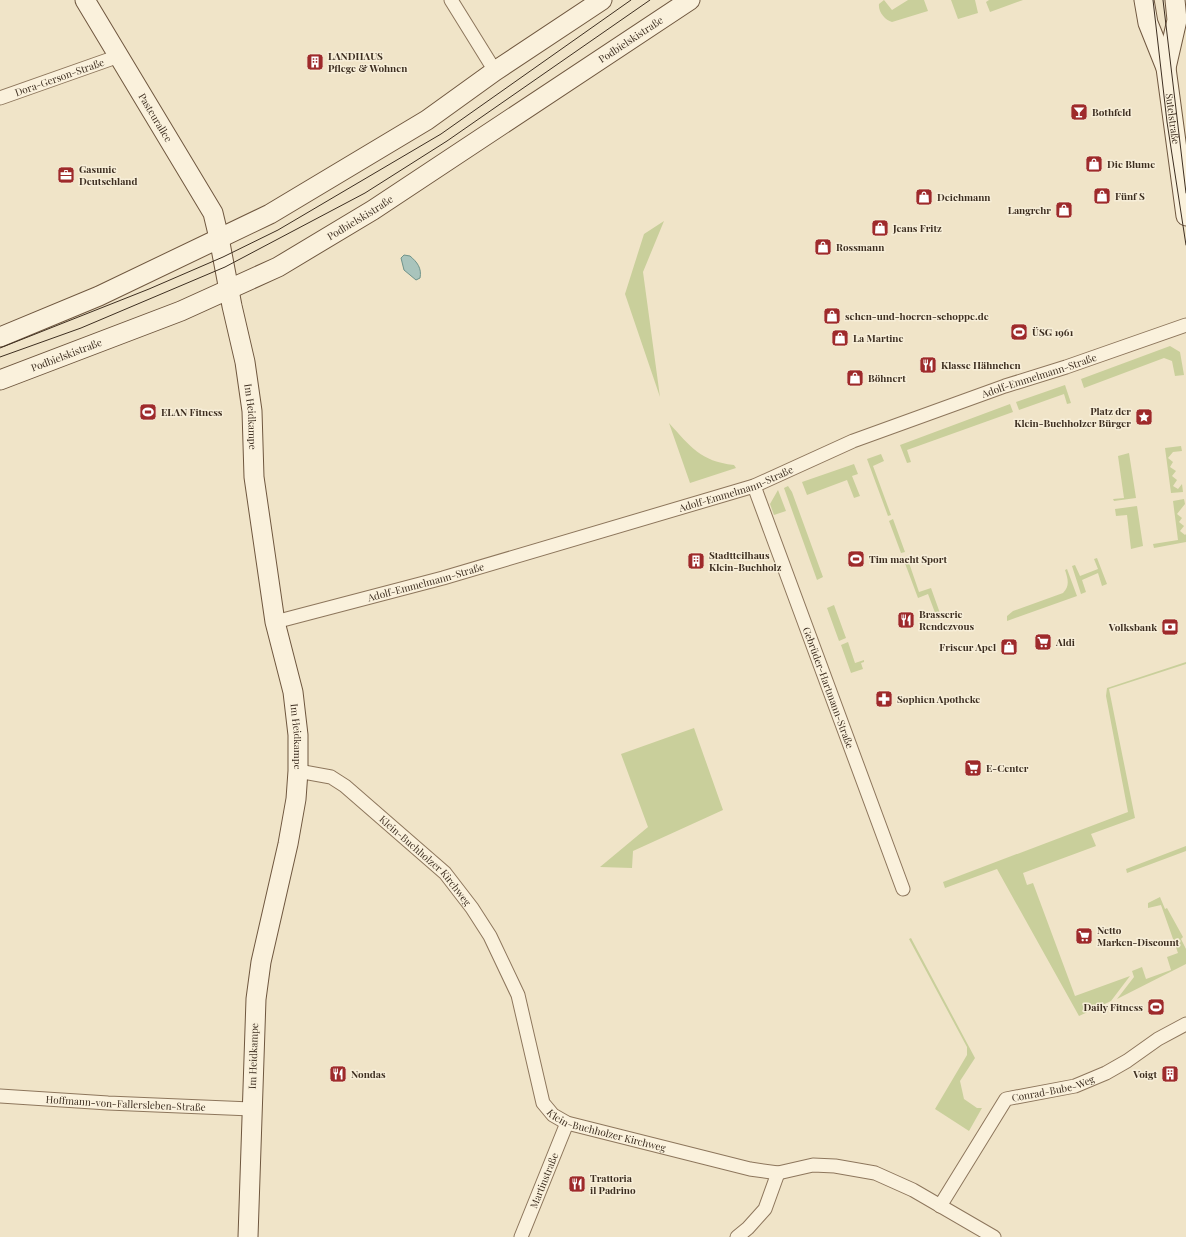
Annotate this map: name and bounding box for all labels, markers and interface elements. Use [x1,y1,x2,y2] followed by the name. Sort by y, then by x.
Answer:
[596,13,666,66] street label: Podbielskistraße
[328,49,408,75] place label: LANDHAUS Pflege & Wohnen
[305,52,325,72] building icon: LANDHAUS Pflege & Wohnen
[13,55,106,99] street label: Dora-Gerson-Straße
[135,90,176,145] street label: Pasteurallee
[1162,92,1183,145] street label: Sutelstraße
[1069,102,1089,122] bar icon: Bothfeld
[1092,105,1131,119] place label: Bothfeld
[1084,154,1104,174] shop icon: Die Blume
[1107,157,1155,171] place label: Die Blume
[79,162,137,188] place label: Gasunie Deutschland
[56,165,76,185] office icon: Gasunie Deutschland
[1092,186,1112,206] shop icon: Fünf S
[914,187,934,207] shop icon: Deichmann
[1115,189,1145,203] place label: Fünf S
[937,190,991,204] place label: Deichmann
[324,192,396,243] street label: Podbielskistraße
[1054,200,1074,220] shop icon: Langrehr
[1008,203,1051,217] place label: Langrehr
[870,218,890,238] shop icon: Jeans Fritz
[892,221,942,235] place label: Jeans Fritz
[813,237,833,257] shop icon: Rossmann
[836,240,885,254] place label: Rossmann
[822,306,842,326] shop icon: sehen-und-hoeren-schoppe.de
[845,309,989,323] place label: sehen-und-hoeren-schoppe.de
[1009,322,1029,342] sports icon: ÜSG 1961
[1032,325,1073,339] place label: ÜSG 1961
[830,328,850,348] shop icon: La Martine
[853,331,903,345] place label: La Martine
[29,335,104,375] street label: Podbielskistraße
[979,350,1098,401] street label: Adolf-Emmelmann-Straße
[918,355,938,375] restaurant icon: Klasse Hähnchen
[941,358,1021,372] place label: Klasse Hähnchen
[845,368,865,388] shop icon: Böhnert
[868,371,906,385] place label: Böhnert
[241,383,260,450] street label: Im Heidkampe
[138,402,158,422] sports icon: ELAN Fitness
[1014,404,1131,430] place label: Platz der Klein-Buchholzer Bürger
[161,405,223,419] place label: ELAN Fitness
[1134,407,1154,427] place icon: Platz der Klein-Buchholzer Bürger
[676,462,795,515] street label: Adolf-Emmelmann-Straße
[709,548,782,574] place label: Stadtteilhaus Klein-Buchholz
[846,549,866,569] sports icon: Tim macht Sport
[686,551,706,571] building icon: Stadtteilhaus Klein-Buchholz
[869,552,947,566] place label: Tim macht Sport
[365,559,486,605] street label: Adolf-Emmelmann-Straße
[919,607,974,633] place label: Brasserie Rendezvous
[896,610,916,630] restaurant icon: Brasserie Rendezvous
[1160,617,1180,637] bank icon: Volksbank
[1108,620,1157,634] place label: Volksbank
[800,625,857,750] street label: Gebrüder-Hartmann-Straße
[1033,632,1053,652] supermarket icon: Aldi
[1055,635,1075,649] place label: Aldi
[999,637,1019,657] shop icon: Friseur Apel
[939,640,996,654] place label: Friseur Apel
[874,689,894,709] pharmacy icon: Sophien Apotheke
[897,692,980,706] place label: Sophien Apotheke
[287,703,305,770] street label: Im Heidkampe
[963,758,983,778] supermarket icon: E-Center
[986,761,1029,775] place label: E-Center
[376,812,475,909] street label: Klein-Buchholzer Kirchweg
[1097,923,1180,949] place label: Netto Marken-Discount
[1074,926,1094,946] supermarket icon: Netto Marken-Discount
[1146,997,1166,1017] sports icon: Daily Fitness
[1084,1000,1143,1014] place label: Daily Fitness
[245,1023,261,1089] street label: Im Heidkampe
[328,1064,348,1084] restaurant icon: Nondas
[1160,1064,1180,1084] building icon: Voigt
[351,1067,386,1081] place label: Nondas
[1132,1067,1157,1081] place label: Voigt
[1010,1071,1097,1105] street label: Conrad-Bube-Weg
[45,1092,206,1114] street label: Hoffmann-von-Fallersleben-Straße
[544,1106,668,1155] street label: Klein-Buchholzer Kirchweg
[526,1150,561,1210] street label: Martinstraße
[590,1171,636,1197] place label: Trattoria il Padrino
[567,1174,587,1194] restaurant icon: Trattoria il Padrino

